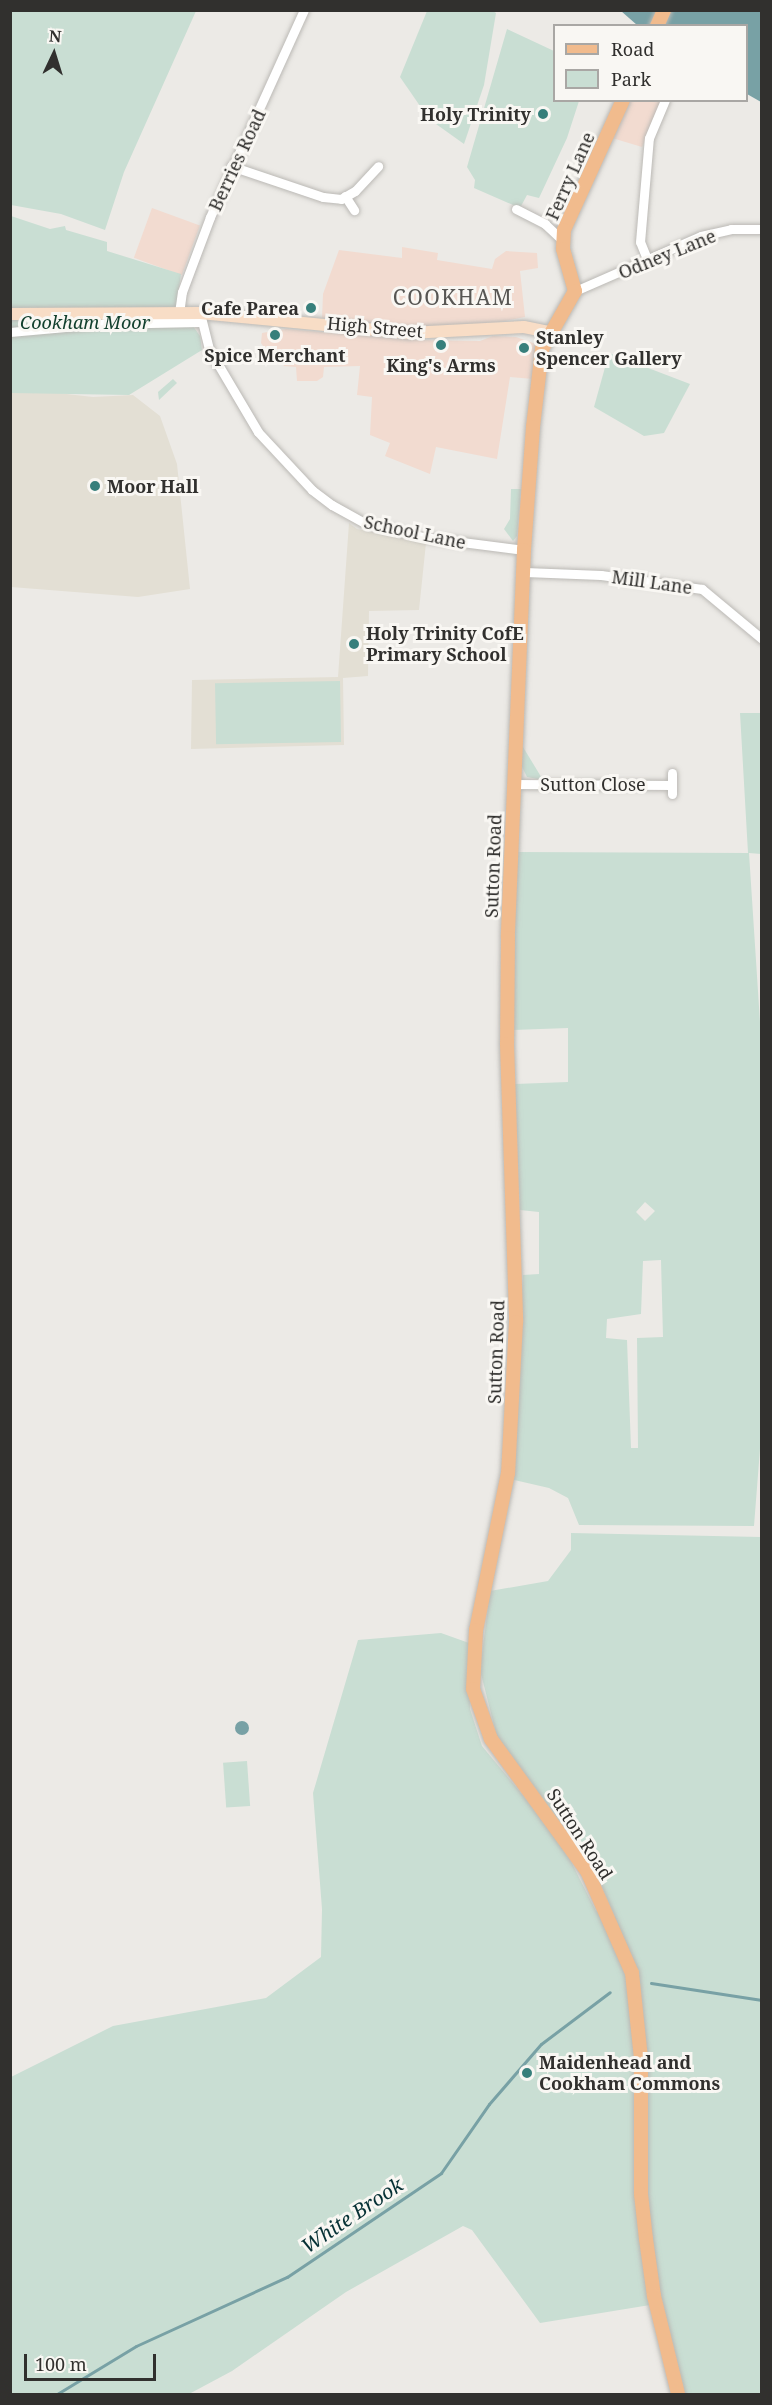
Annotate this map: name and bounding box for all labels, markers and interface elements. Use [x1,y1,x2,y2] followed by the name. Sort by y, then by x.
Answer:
[24,24,84,84] north arrow
[553,24,748,102] legend
[48,25,62,47] text: N
[611,37,654,61] text: Road
[611,67,651,91] text: Park
[420,103,531,125] place label: Holy Trinity
[204,106,270,214] street label: Berries Road
[536,107,550,121] marker: Holy Trinity
[541,129,599,223] street label: Ferry Lane
[615,225,719,283] street label: Odney Lane
[393,284,513,310] district label: COOKHAM
[201,297,299,319] place label: Cafe Parea
[304,301,318,315] marker: Cafe Parea
[20,311,150,333] park label: Cookham Moor
[326,312,424,342] street label: High Street
[536,327,682,370] place label: Stanley Spencer Gallery
[268,328,282,342] marker: Spice Merchant
[434,338,448,352] marker: King's Arms
[517,341,531,355] marker: Stanley Spencer Gallery
[204,344,346,366] place label: Spice Merchant
[386,354,496,376] place label: King's Arms
[107,475,199,497] place label: Moor Hall
[88,479,102,493] marker: Moor Hall
[362,511,468,553] street label: School Lane
[610,566,694,598] street label: Mill Lane
[366,623,524,666] place label: Holy Trinity CofE Primary School
[347,637,361,651] marker: Holy Trinity CofE Primary School
[540,773,646,795] street label: Sutton Close
[480,814,506,918] street label: Sutton Road
[483,1300,509,1404] street label: Sutton Road
[543,1785,617,1883] street label: Sutton Road
[539,2052,720,2094] place label: Maidenhead and Cookham Commons
[520,2066,534,2080] marker: Maidenhead and Cookham Commons
[296,2172,408,2258] water label: White Brook
[27,2342,159,2380] scale bar
[35,2352,87,2376] text: 100 m

